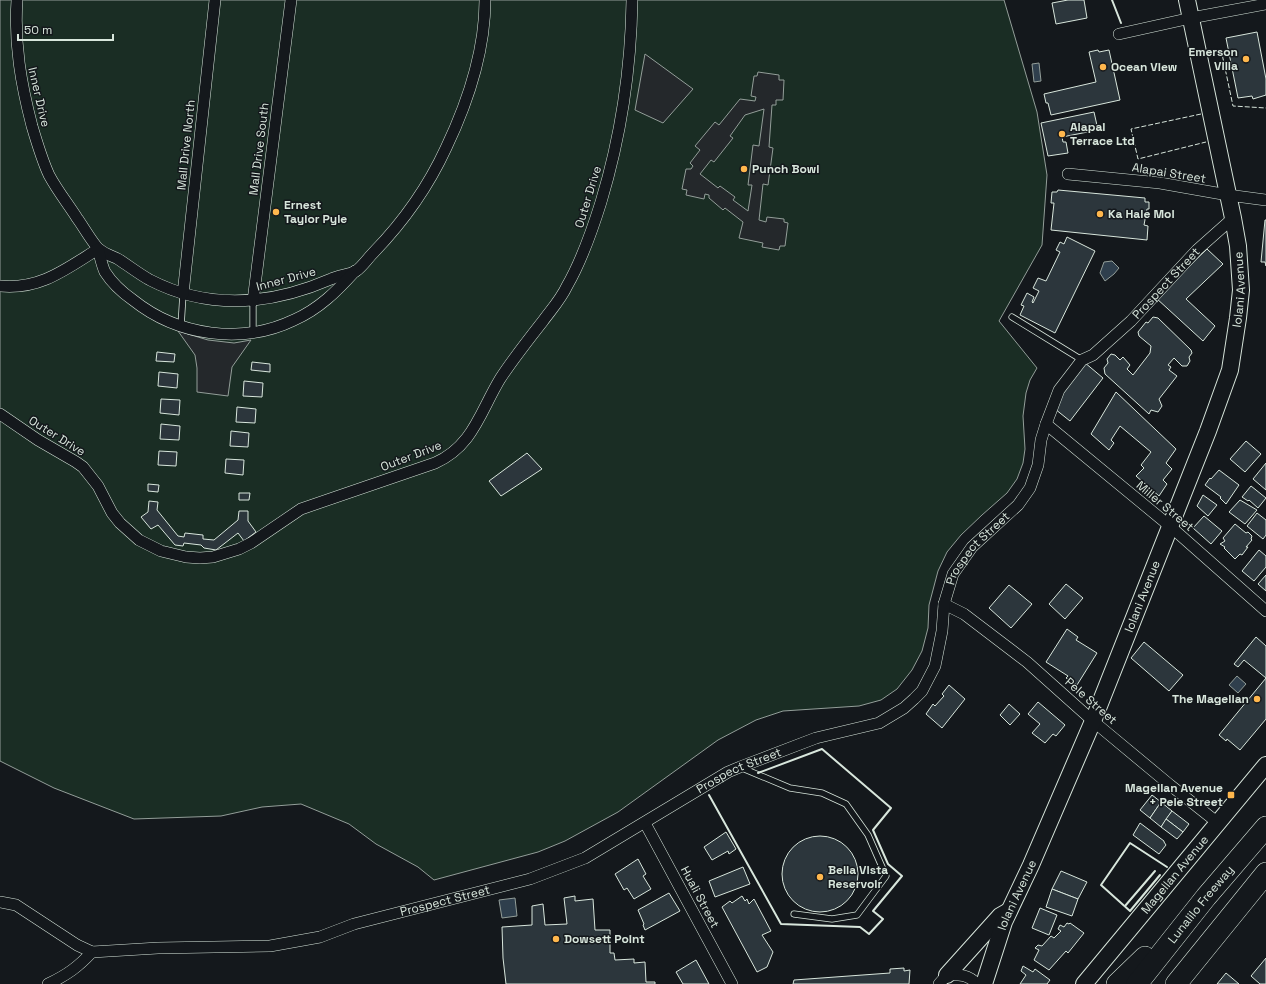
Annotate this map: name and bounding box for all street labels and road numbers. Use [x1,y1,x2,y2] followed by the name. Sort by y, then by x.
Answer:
[24,65,54,129] street label: Inner Drive
[173,99,199,191] street label: Mall Drive North
[245,102,273,196] street label: Mall Drive South
[1131,159,1207,187] street label: Alapai Street
[571,164,605,230] street label: Outer Drive
[1129,244,1203,323] street label: Prospect Street
[1229,251,1249,328] street label: Iolani Avenue
[254,263,318,295] street label: Inner Drive
[26,412,88,460] street label: Outer Drive
[378,437,444,475] street label: Outer Drive
[1133,477,1197,535] street label: Miller Street
[942,508,1013,587] street label: Prospect Street
[1121,558,1164,635] street label: Iolani Avenue
[1062,674,1120,728] street label: Pele Street
[693,744,784,797] street label: Prospect Street
[1137,832,1212,917] street label: Magellan Avenue
[994,857,1040,932] street label: Iolani Avenue
[1164,862,1237,947] street label: Lunalilo Freeway
[677,863,723,931] street label: Huali Street
[398,882,492,920] street label: Prospect Street

